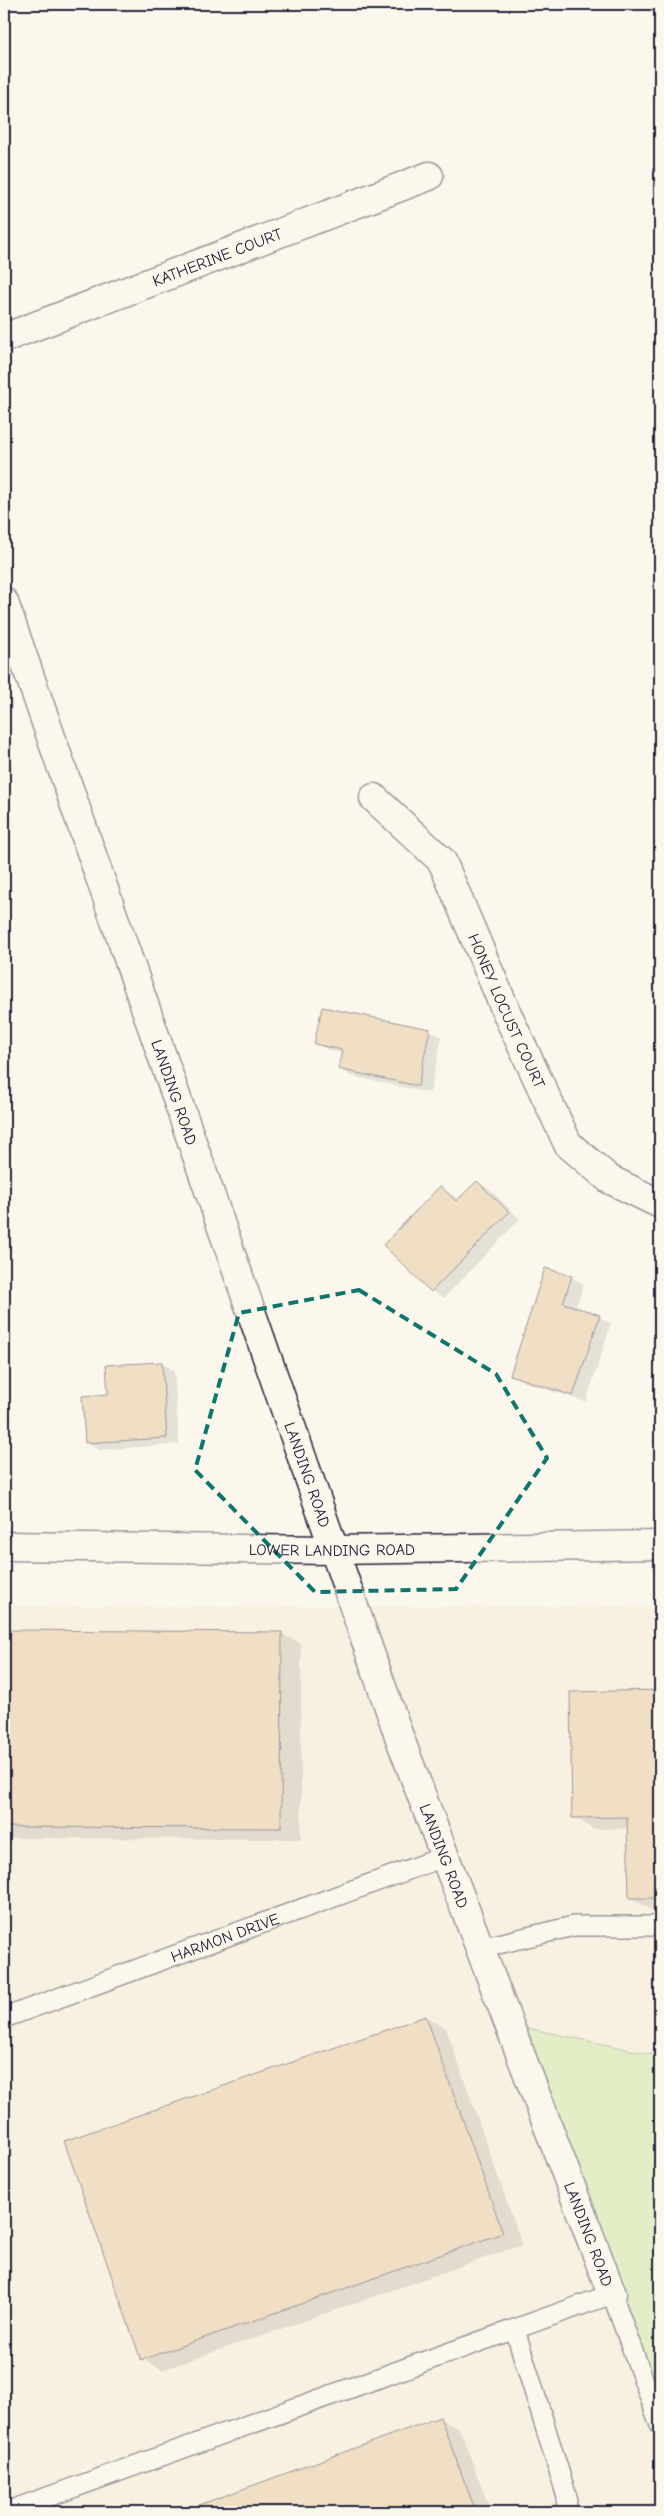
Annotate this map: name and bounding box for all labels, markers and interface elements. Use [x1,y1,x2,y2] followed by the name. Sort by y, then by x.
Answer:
[150,225,285,291] street label: KATHERINE COURT
[464,931,549,1092] street label: HONEY LOCUST COURT
[147,1037,200,1147] street label: LANDING ROAD
[280,1420,334,1530] street label: LANDING ROAD
[249,1541,415,1560] street label: LOWER LANDING ROAD
[416,1801,472,1911] street label: LANDING ROAD
[168,1910,282,1966] street label: HARMON DRIVE
[560,2180,616,2289] street label: LANDING ROAD

